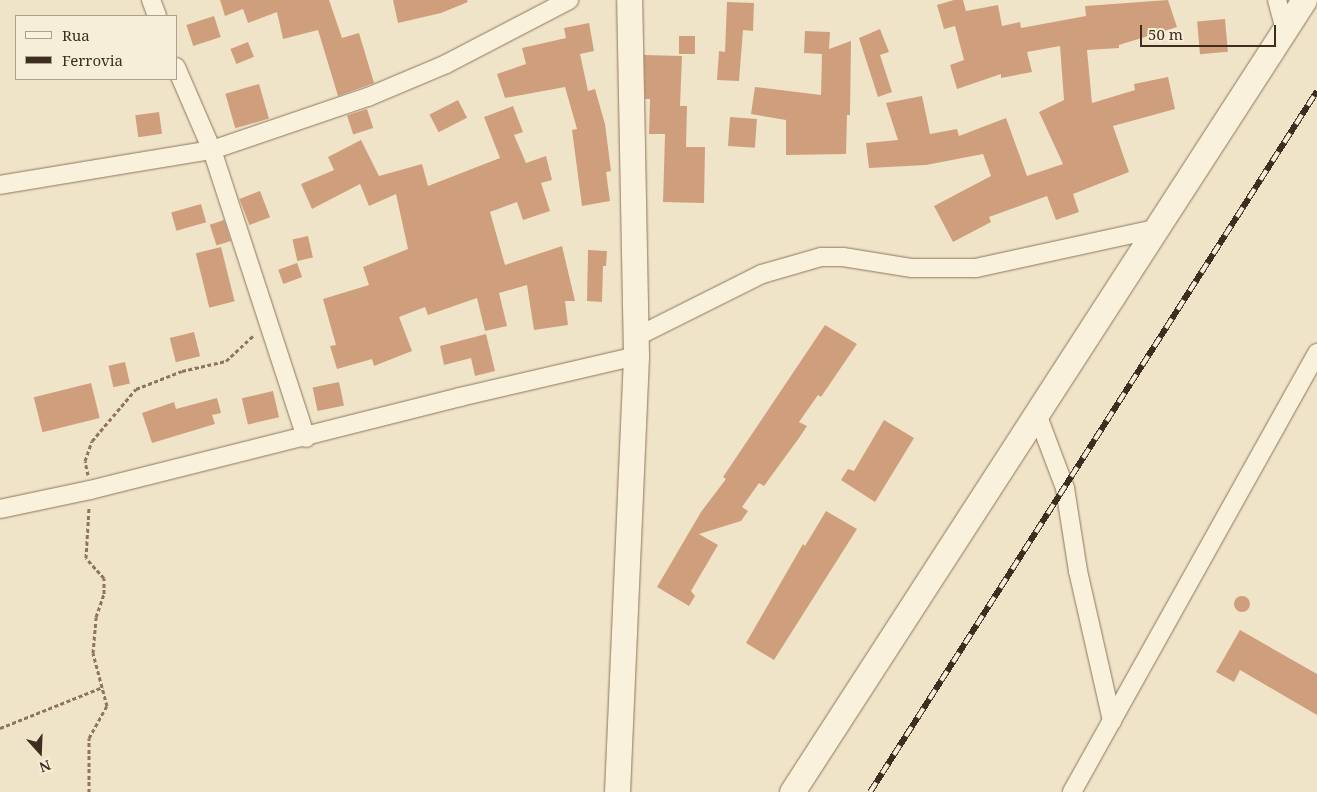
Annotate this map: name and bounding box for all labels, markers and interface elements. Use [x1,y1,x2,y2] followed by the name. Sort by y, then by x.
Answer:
[15,15,178,80] legend
[1142,15,1278,47] scale bar
[1148,24,1183,44] text: 50 m
[62,25,90,45] text: Rua
[62,50,123,70] text: Ferrovia
[15,727,65,777] north arrow
[37,756,54,777] text: N

